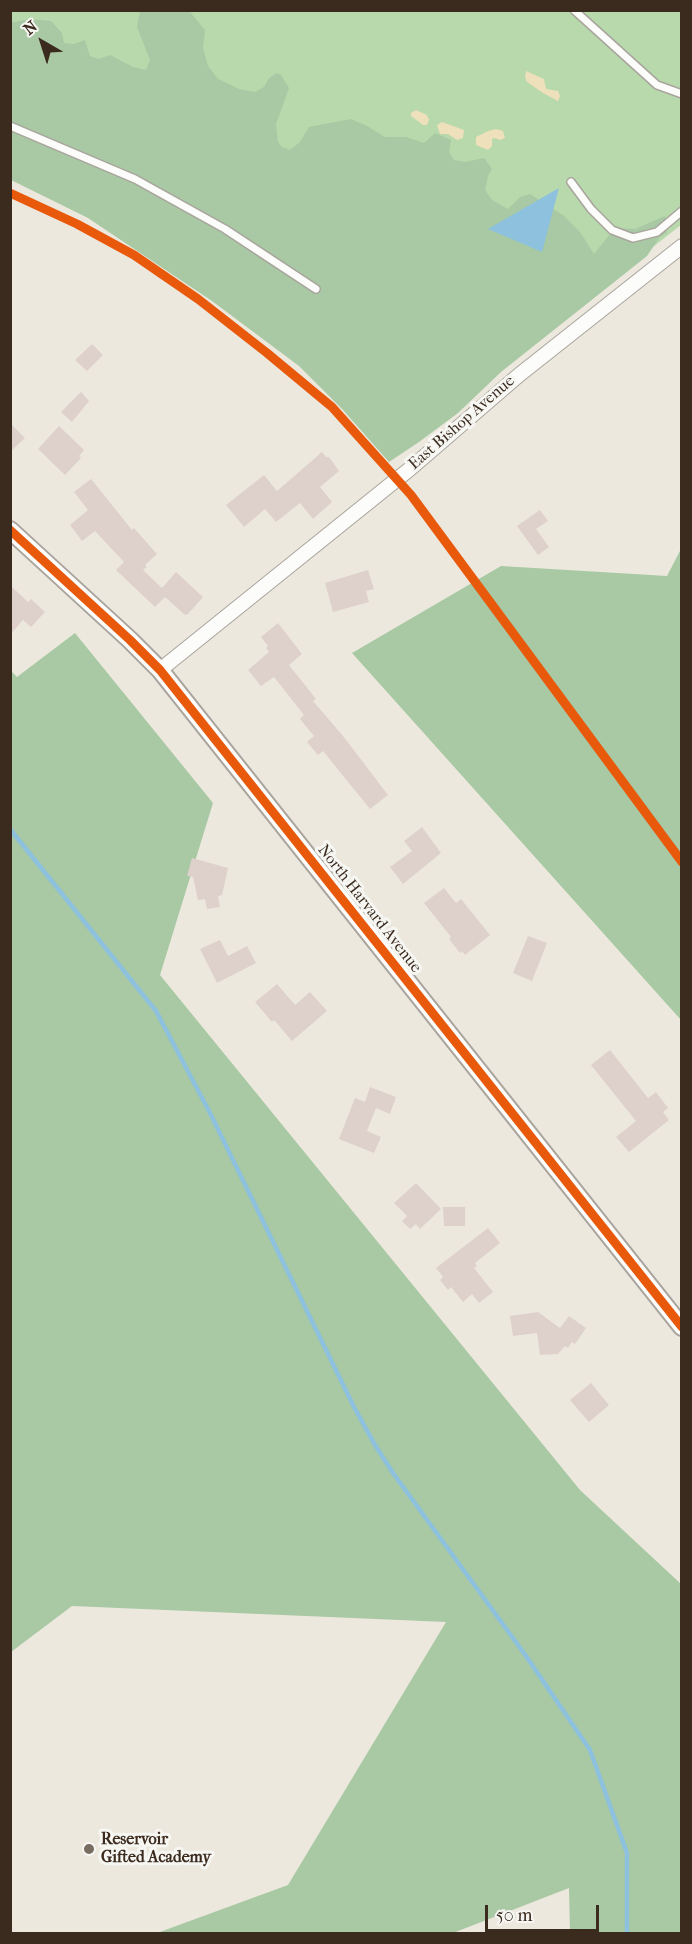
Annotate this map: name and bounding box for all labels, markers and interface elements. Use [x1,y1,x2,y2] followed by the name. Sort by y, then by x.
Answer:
[12,12,72,72] north arrow
[20,16,41,39] text: N
[405,372,519,474] street label: East Bishop Avenue
[313,841,425,977] street label: North Harvard Avenue
[101,1830,211,1868] place label: Reservoir Gifted Academy
[82,1842,96,1856] marker: Reservoir Gifted Academy
[488,1893,602,1931] scale bar
[496,1905,532,1926] text: 50 m

